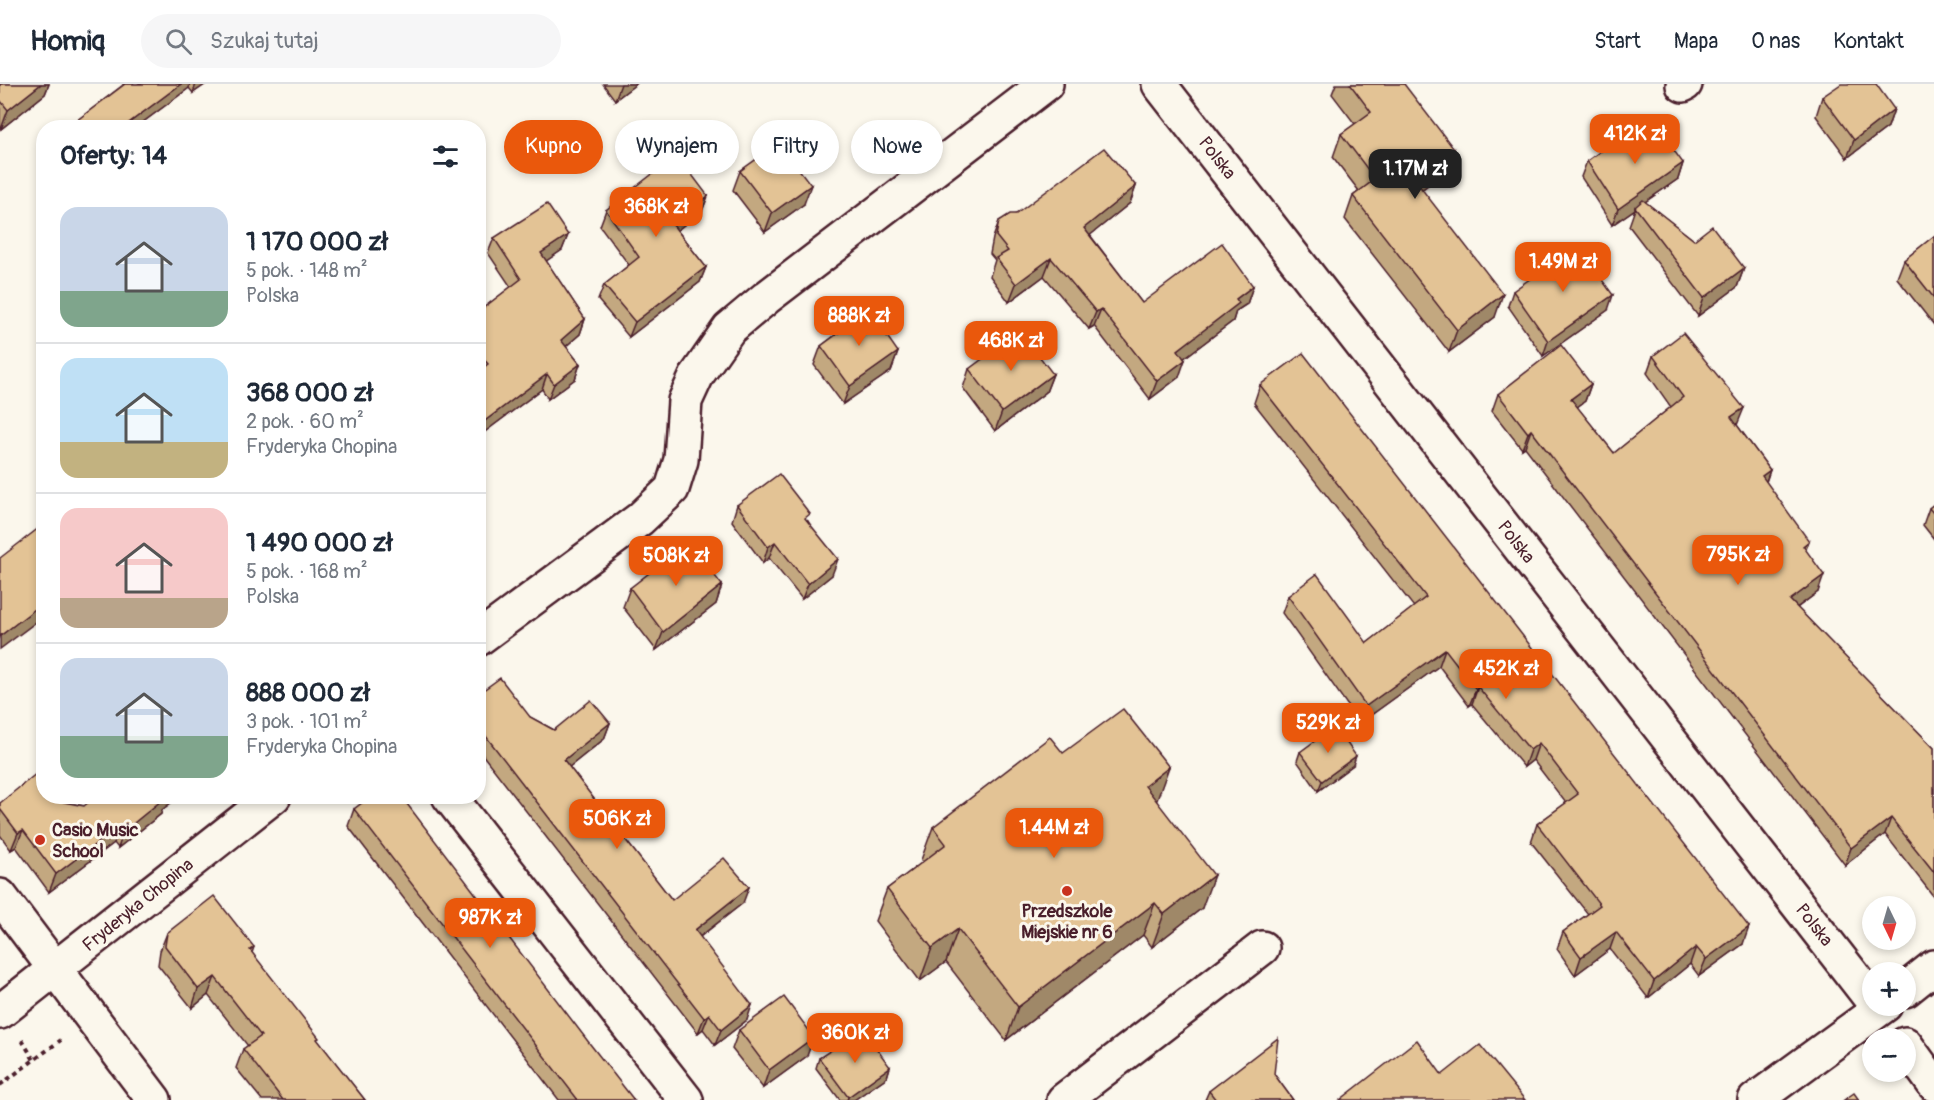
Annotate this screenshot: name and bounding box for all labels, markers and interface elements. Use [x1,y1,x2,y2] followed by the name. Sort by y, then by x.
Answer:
[141,14,561,68] search box
[30,24,105,59] text: Homiq
[162,25,195,58] icon: search
[210,27,319,55] text: Szukaj tutaj
[1594,28,1641,55] text: Start
[1674,28,1718,55] text: Mapa
[1751,28,1800,55] text: O nas
[1833,28,1904,55] text: Kontakt
[1580,114,1690,165] pin: 412K zł
[504,120,603,174] chip: Kupno
[615,120,739,174] chip: Wynajem
[751,120,839,174] chip: Filtry
[851,120,943,174] chip: Nowe
[1604,121,1666,146] text: 412K zł
[1193,132,1241,184] street label: Polska
[60,140,167,172] text: Oferty: 14
[429,140,462,173] icon: filters
[1353,149,1477,200] pin: 1.17M zł
[1383,156,1447,181] text: 1.17M zł
[601,187,711,238] pin: 368K zł
[624,194,688,219] text: 368K zł
[246,226,388,258] text: 1 170 000 zł
[108,231,180,303] icon: home
[1501,242,1625,293] pin: 1.49M zł
[1529,249,1597,274] text: 1.49M zł
[246,258,368,283] text: 5 pok. · 148 m²
[246,283,299,308] text: Polska
[804,296,914,347] pin: 888K zł
[828,303,890,328] text: 888K zł
[956,321,1066,372] pin: 468K zł
[978,328,1044,353] text: 468K zł
[246,377,373,409] text: 368 000 zł
[108,382,180,454] icon: home
[246,409,364,434] text: 2 pok. · 60 m²
[246,434,397,459] text: Fryderyka Chopina
[1492,516,1540,568] street label: Polska
[246,527,393,559] text: 1 490 000 zł
[108,532,180,604] icon: home
[1683,535,1793,586] pin: 795K zł
[621,536,731,587] pin: 508K zł
[1706,542,1770,567] text: 795K zł
[643,543,709,568] text: 508K zł
[246,559,368,584] text: 5 pok. · 168 m²
[246,584,299,609] text: Polska
[1451,649,1561,700] pin: 452K zł
[1473,656,1539,681] text: 452K zł
[246,677,370,709] text: 888 000 zł
[108,682,180,754] icon: home
[1273,703,1383,754] pin: 529K zł
[246,709,368,734] text: 3 pok. · 101 m²
[1296,710,1360,735] text: 529K zł
[246,734,397,759] text: Fryderyka Chopina
[562,799,672,850] pin: 506K zł
[583,806,651,831] text: 506K zł
[992,808,1116,859] pin: 1.44M zł
[1019,815,1089,840] text: 1.44M zł
[52,819,139,863] place label: Casio Music School
[33,833,47,847] marker: Casio Music School
[78,853,198,957] street label: Fryderyka Chopina
[1060,884,1074,898] marker: Przedszkole Miejskie nr 6
[1862,896,1916,950] north arrow
[1862,896,1916,1082] map controls
[435,898,545,949] pin: 987K zł
[1790,899,1838,951] street label: Polska
[1021,900,1114,944] place label: Przedszkole Miejskie nr 6
[459,905,521,930] text: 987K zł
[1862,962,1916,1016] button: +
[800,1013,910,1064] pin: 360K zł
[821,1020,889,1045] text: 360K zł
[1862,1028,1916,1082] button: −

